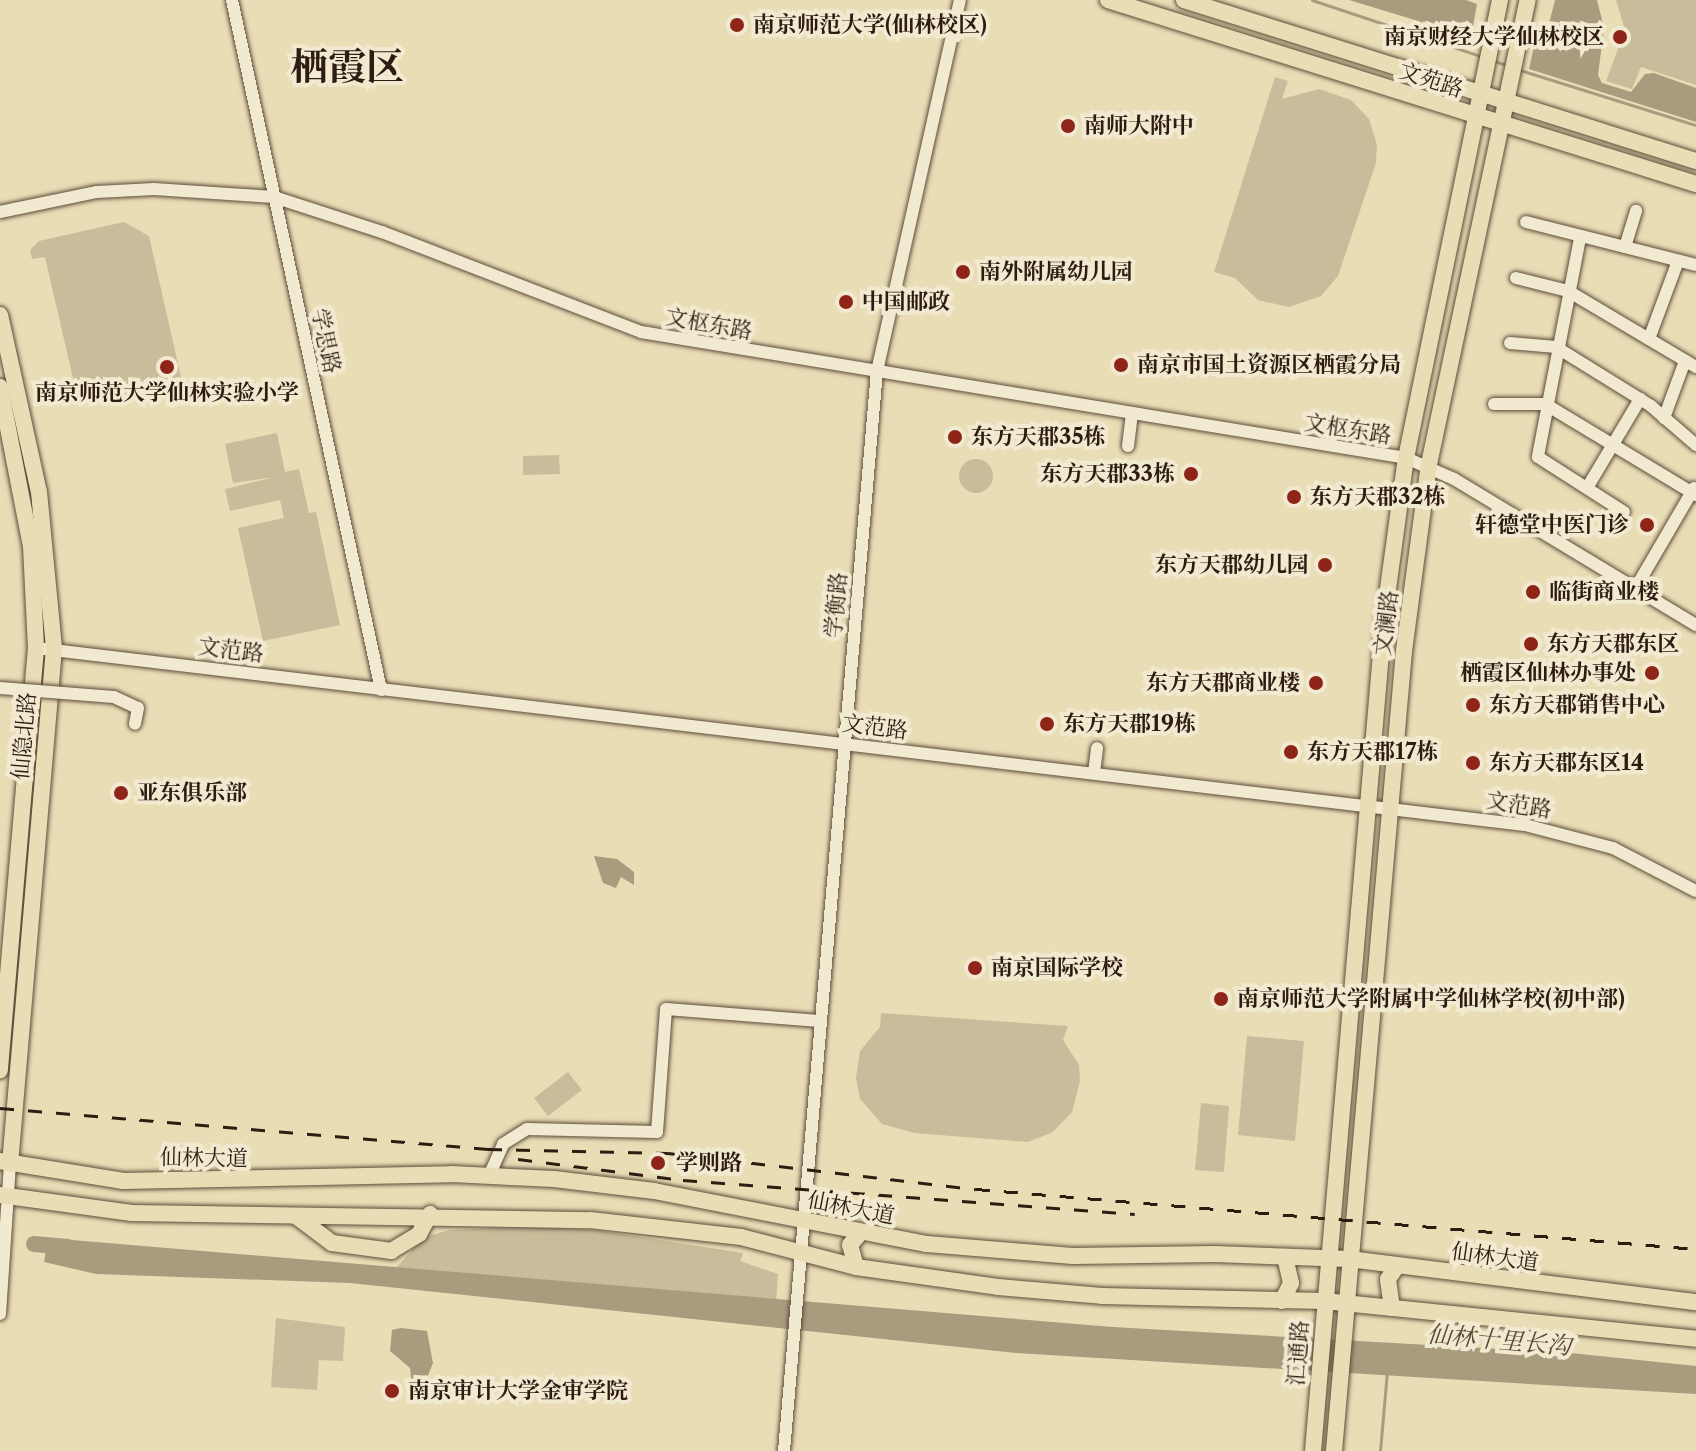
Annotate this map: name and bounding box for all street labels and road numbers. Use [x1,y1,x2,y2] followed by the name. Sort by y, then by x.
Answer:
[1396,57,1466,103] street label: 文苑路
[663,303,755,345] street label: 文枢东路
[306,306,346,376] street label: 学思路
[1302,409,1394,449] street label: 文枢东路
[820,571,852,639] street label: 学衡路
[1369,589,1403,657] street label: 文澜路
[197,633,265,667] street label: 文范路
[7,691,41,781] street label: 仙隐北路
[841,710,909,744] street label: 文范路
[1484,787,1554,823] street label: 文范路
[160,1144,248,1172] street label: 仙林大道
[805,1187,897,1229] street label: 仙林大道
[1450,1238,1540,1276] street label: 仙林大道
[1283,1319,1313,1387] street label: 汇通路

